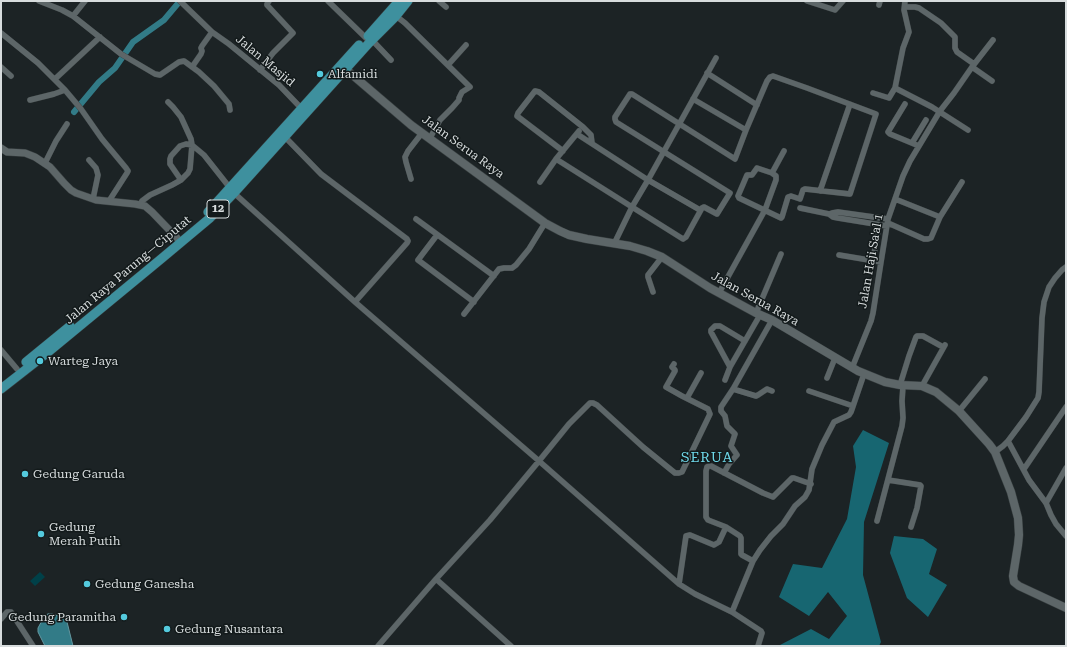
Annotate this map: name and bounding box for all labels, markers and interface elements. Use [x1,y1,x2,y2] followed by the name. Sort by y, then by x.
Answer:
[233,32,297,90] street label: Jalan Masjid
[328,67,378,81] place label: Alfamidi
[315,69,325,79] marker: Alfamidi
[419,112,507,182] street label: Jalan Serua Raya
[207,200,229,218] road number: 12
[856,212,886,310] street label: Jalan Haji Sa'al 1
[62,213,194,327] street label: Jalan Raya Parung—Ciputat
[709,269,801,329] street label: Jalan Serua Raya
[48,354,118,368] place label: Warteg Jaya
[35,356,45,366] marker: Warteg Jaya
[681,450,733,466] district label: SERUA
[33,467,125,481] place label: Gedung Garuda
[20,469,30,479] marker: Gedung Garuda
[49,520,120,548] place label: Gedung Merah Putih
[36,529,46,539] marker: Gedung Merah Putih
[95,577,194,591] place label: Gedung Ganesha
[82,579,92,589] marker: Gedung Ganesha
[8,610,116,624] place label: Gedung Paramitha
[119,612,129,622] marker: Gedung Paramitha
[175,622,283,636] place label: Gedung Nusantara
[162,624,172,634] marker: Gedung Nusantara

